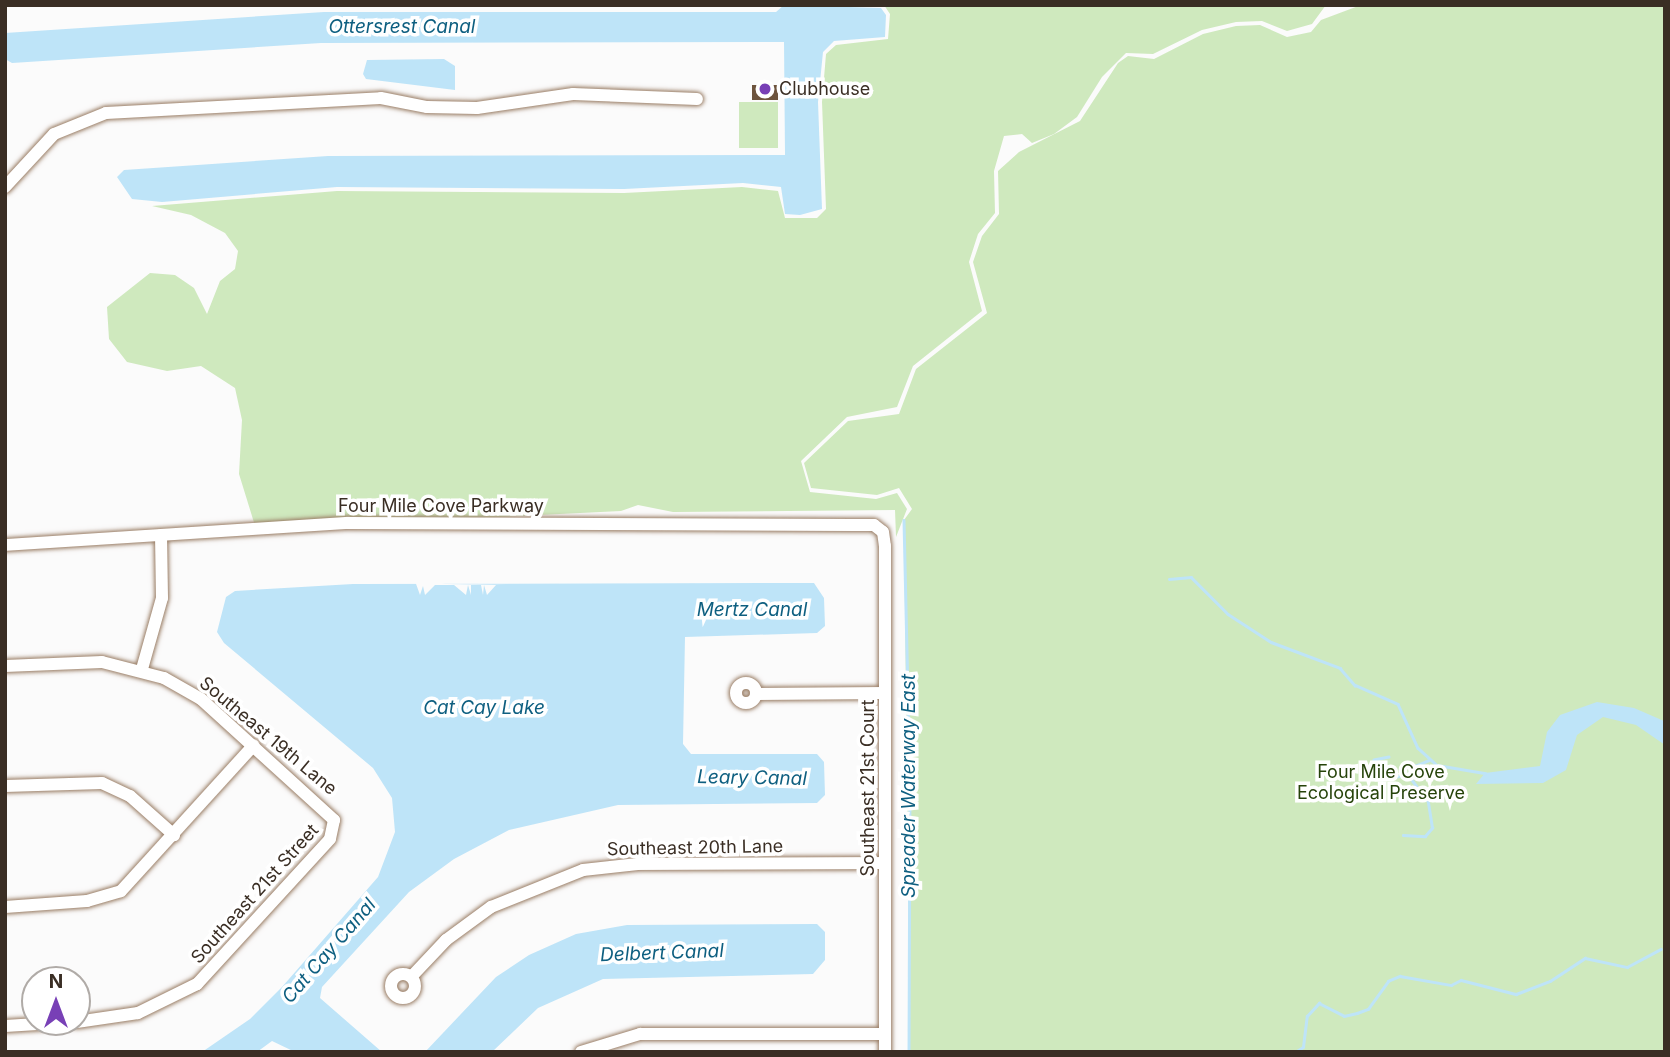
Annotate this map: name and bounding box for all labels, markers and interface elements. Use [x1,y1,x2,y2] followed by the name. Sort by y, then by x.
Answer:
[329,16,475,38] water label: Ottersrest Canal
[779,78,870,100] place label: Clubhouse
[757,81,773,97] marker: Clubhouse
[338,495,544,517] street label: Four Mile Cove Parkway
[697,599,807,621] water label: Mertz Canal
[195,672,341,800] street label: Southeast 19th Lane
[898,674,920,898] water label: Spreader Waterway East
[423,697,545,719] water label: Cat Cay Lake
[857,699,879,877] street label: Southeast 21st Court
[1297,762,1465,804] park label: Four Mile Cove Ecological Preserve
[697,766,807,790] water label: Leary Canal
[187,820,323,968] street label: Southeast 21st Street
[607,836,783,860] street label: Southeast 20th Lane
[277,894,381,1008] water label: Cat Cay Canal
[600,939,724,967] water label: Delbert Canal
[21,966,91,1036] north arrow
[49,970,63,993] text: N

